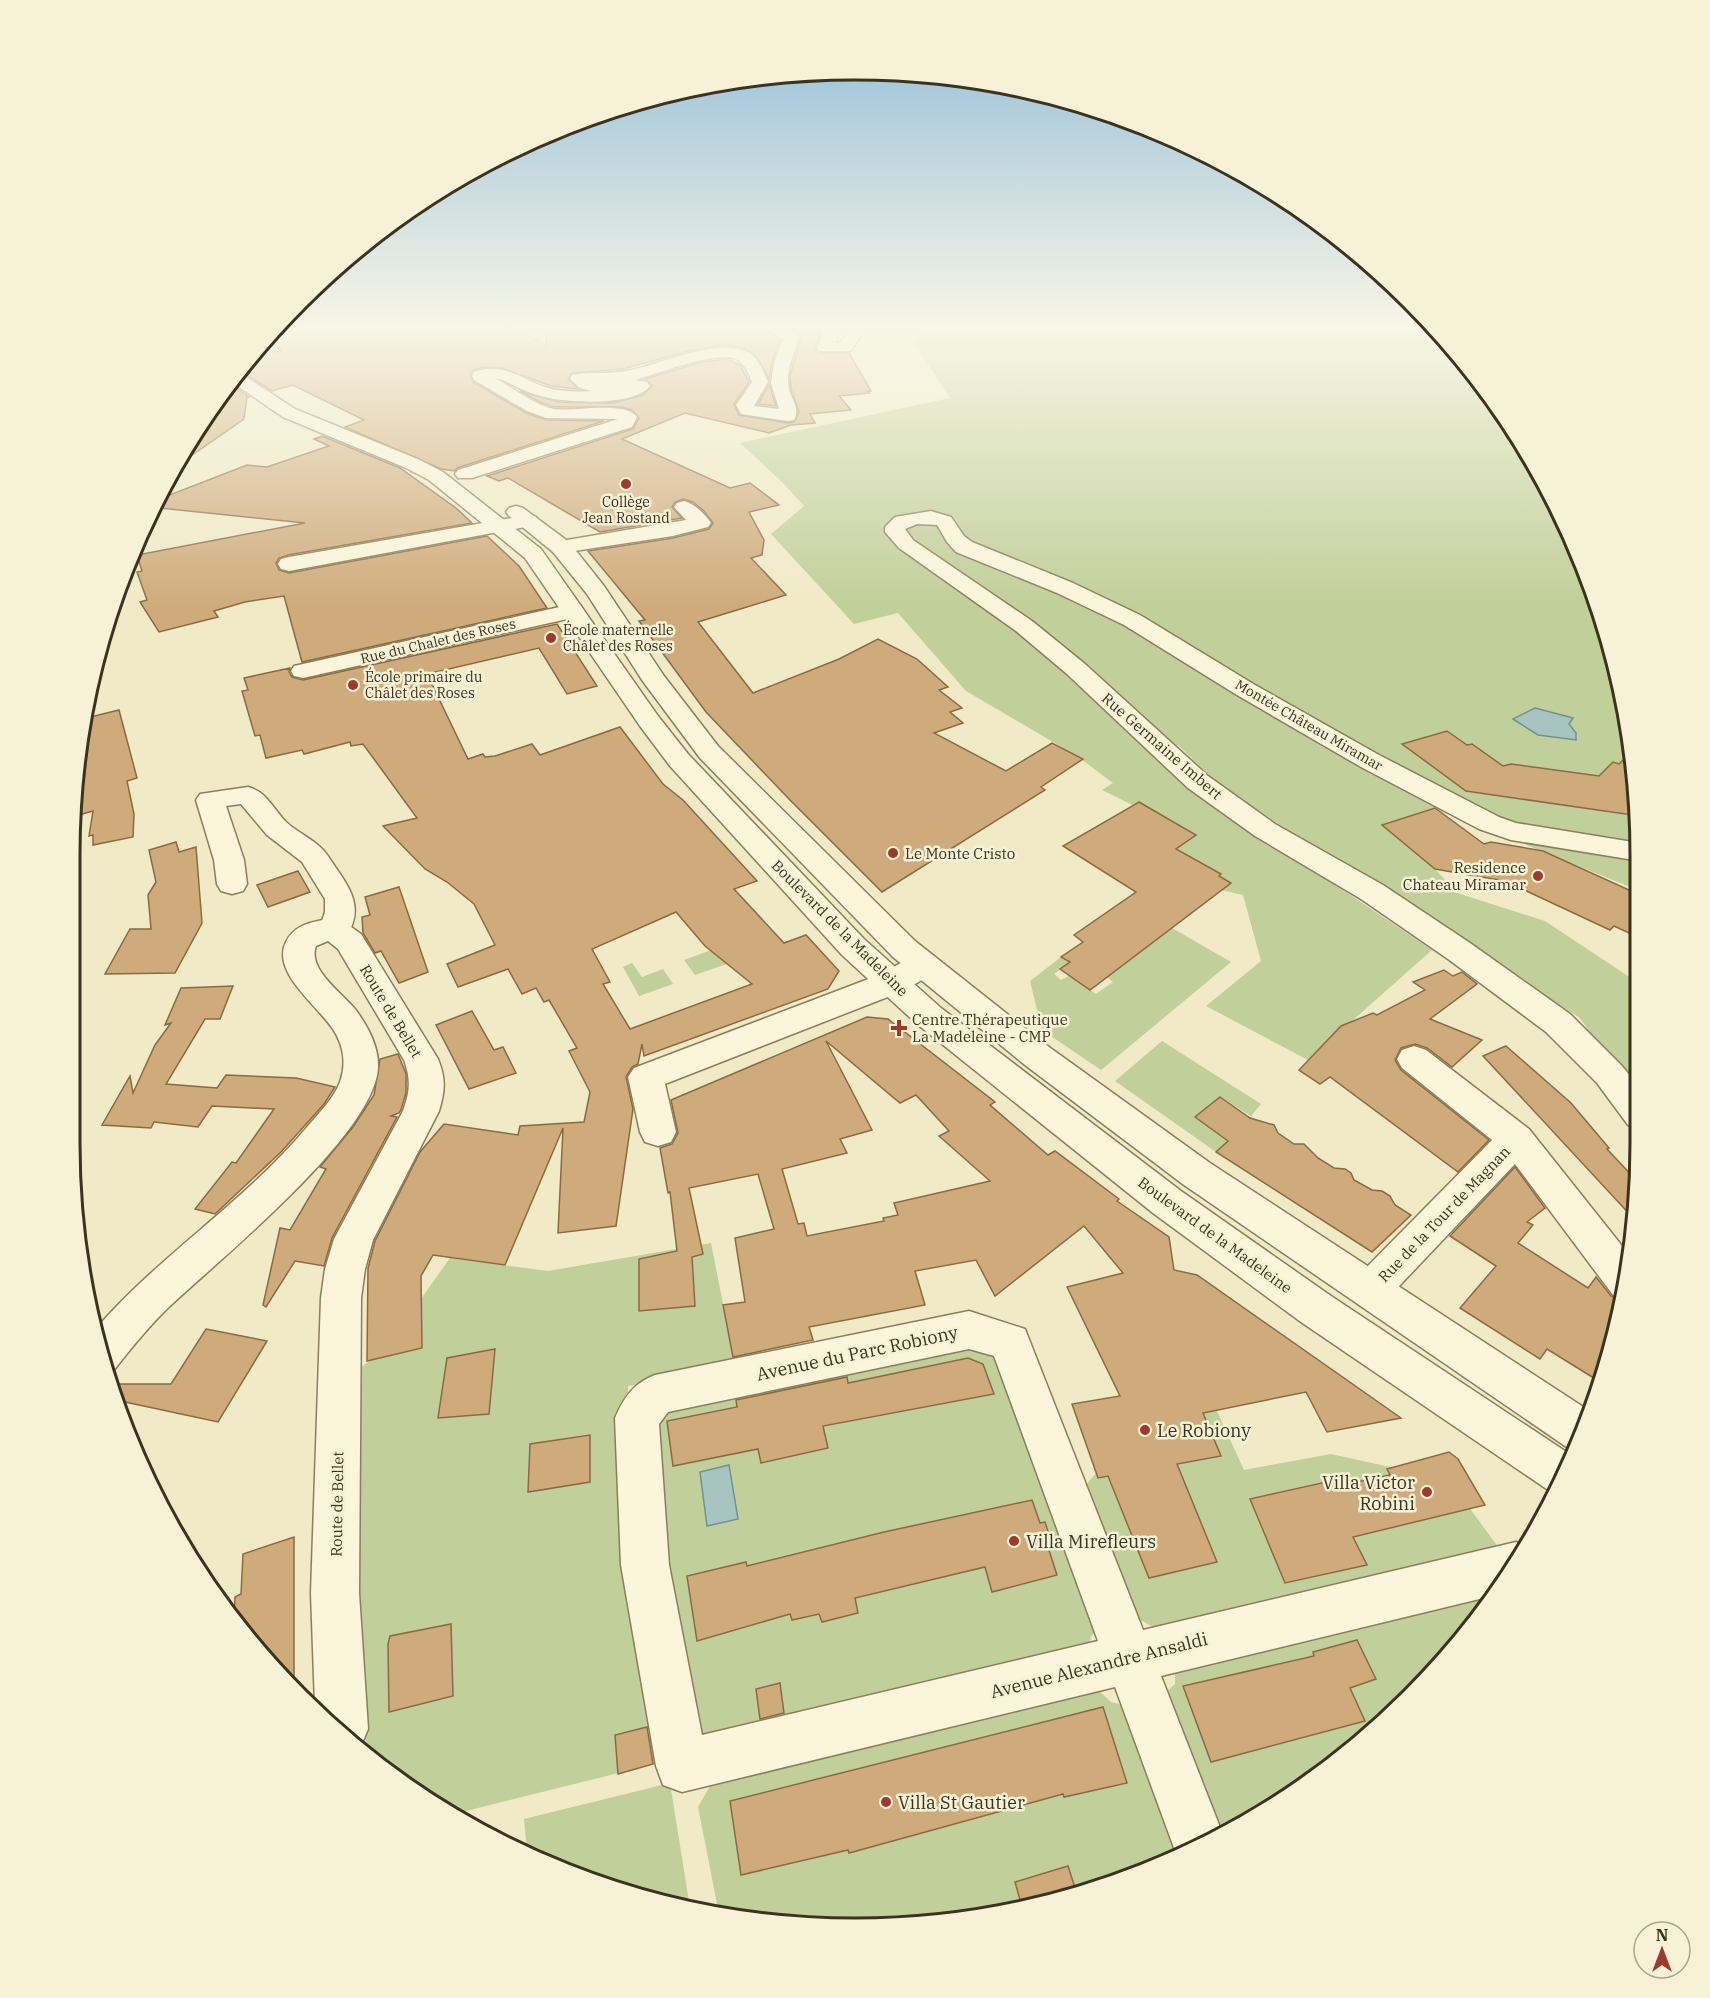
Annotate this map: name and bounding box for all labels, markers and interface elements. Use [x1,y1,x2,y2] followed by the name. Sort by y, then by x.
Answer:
[619,477,633,491] marker: Collège Jean Rostand
[582,493,670,527] place label: Collège Jean Rostand
[359,614,518,668] street label: Rue du Chalet des Roses
[563,620,674,655] place label: École maternelle Châlet des Roses
[544,631,558,645] marker: École maternelle Châlet des Roses
[365,667,483,702] place label: École primaire du Châlet des Roses
[1232,675,1387,775] street label: Montée Château Miramar
[346,678,360,692] marker: École primaire du Châlet des Roses
[1098,689,1226,803] street label: Rue Germaine Imbert
[905,844,1015,863] place label: Le Monte Cristo
[886,846,900,860] marker: Le Monte Cristo
[768,856,912,1000] street label: Boulevard de la Madeleine
[1403,858,1526,894] place label: Residence Chateau Miramar
[1531,869,1545,883] marker: Residence Chateau Miramar
[356,961,426,1061] street label: Route de Bellet
[912,1010,1068,1046] place label: Centre Thérapeutique La Madeleine - CMP
[890,1019,908,1037] marker: Centre Thérapeutique La Madeleine - CMP
[1374,1142,1514,1286] street label: Rue de la Tour de Magnan
[1134,1173,1296,1297] street label: Boulevard de la Madeleine
[754,1320,960,1386] street label: Avenue du Parc Robiony
[1157,1419,1251,1442] place label: Le Robiony
[1138,1423,1152,1437] marker: Le Robiony
[327,1451,347,1557] street label: Route de Bellet
[1322,1471,1415,1515] place label: Villa Victor Robini
[1420,1485,1434,1499] marker: Villa Victor Robini
[1026,1530,1156,1553] place label: Villa Mirefleurs
[1007,1534,1021,1548] marker: Villa Mirefleurs
[988,1627,1210,1703] street label: Avenue Alexandre Ansaldi
[898,1791,1025,1814] place label: Villa St Gautier
[879,1795,893,1809] marker: Villa St Gautier
[1632,1920,1692,1980] north arrow
[1656,1925,1668,1945] text: N

